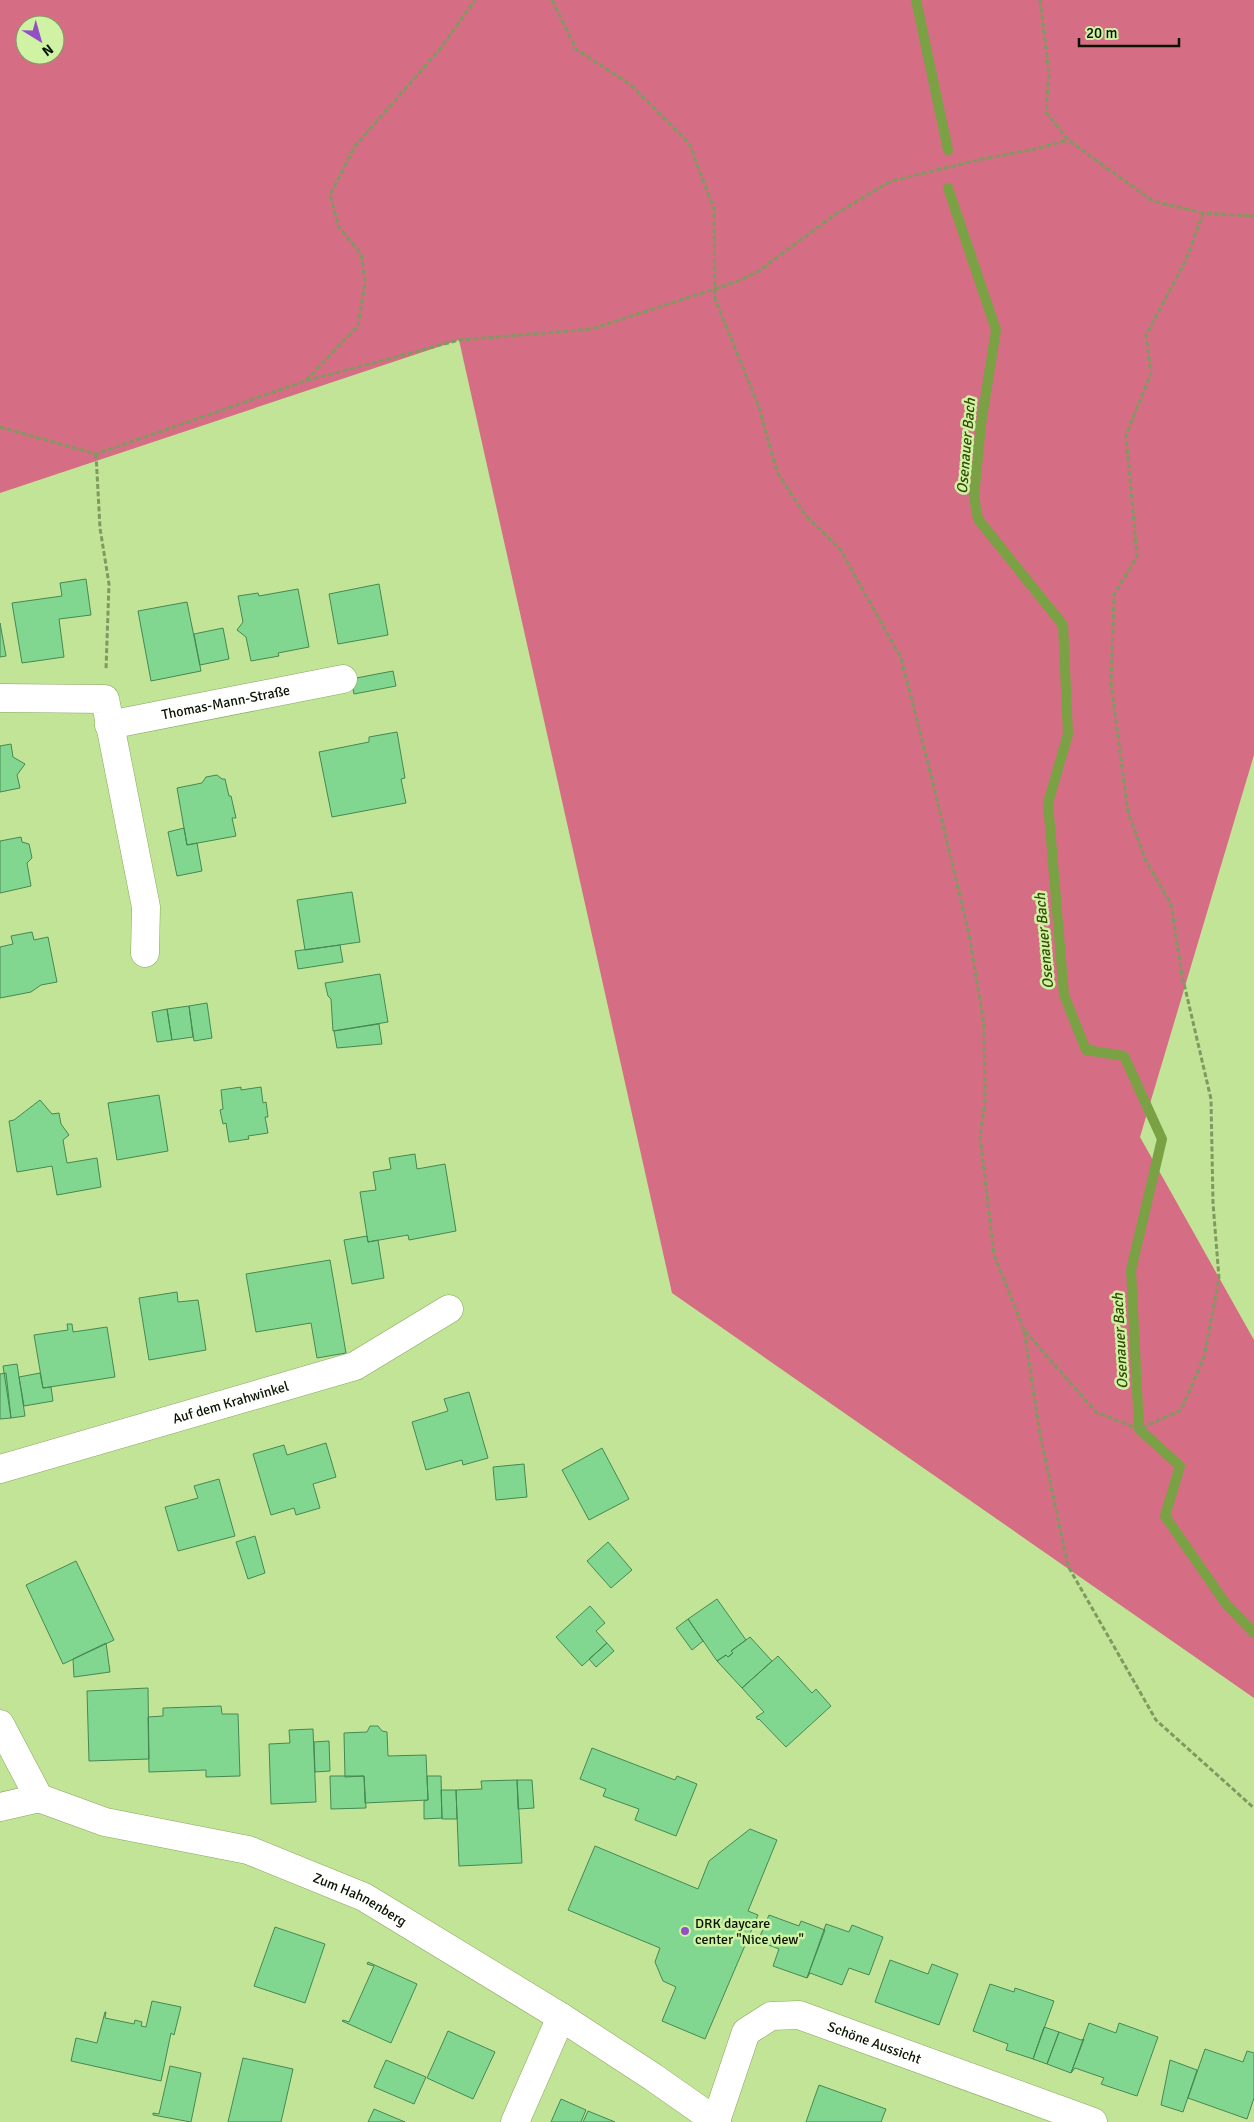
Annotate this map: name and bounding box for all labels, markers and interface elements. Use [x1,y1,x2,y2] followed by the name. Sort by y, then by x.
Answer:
[15,15,65,65] north arrow
[1079,15,1179,47] scale bar
[1086,24,1117,42] text: 20 m
[39,40,57,60] text: N
[953,397,979,495] water label: Osenauer Bach
[160,682,291,723] street label: Thomas-Mann-Straße
[1031,892,1057,990] water label: Osenauer Bach
[1108,1292,1132,1389] water label: Osenauer Bach
[171,1378,291,1428] street label: Auf dem Krahwinkel
[310,1869,410,1930] street label: Zum Hahnenberg
[695,1915,804,1948] place label: DRK daycare center "Nice view"
[679,1925,691,1937] marker: DRK daycare center "Nice view"
[825,2018,924,2068] street label: Schöne Aussicht

